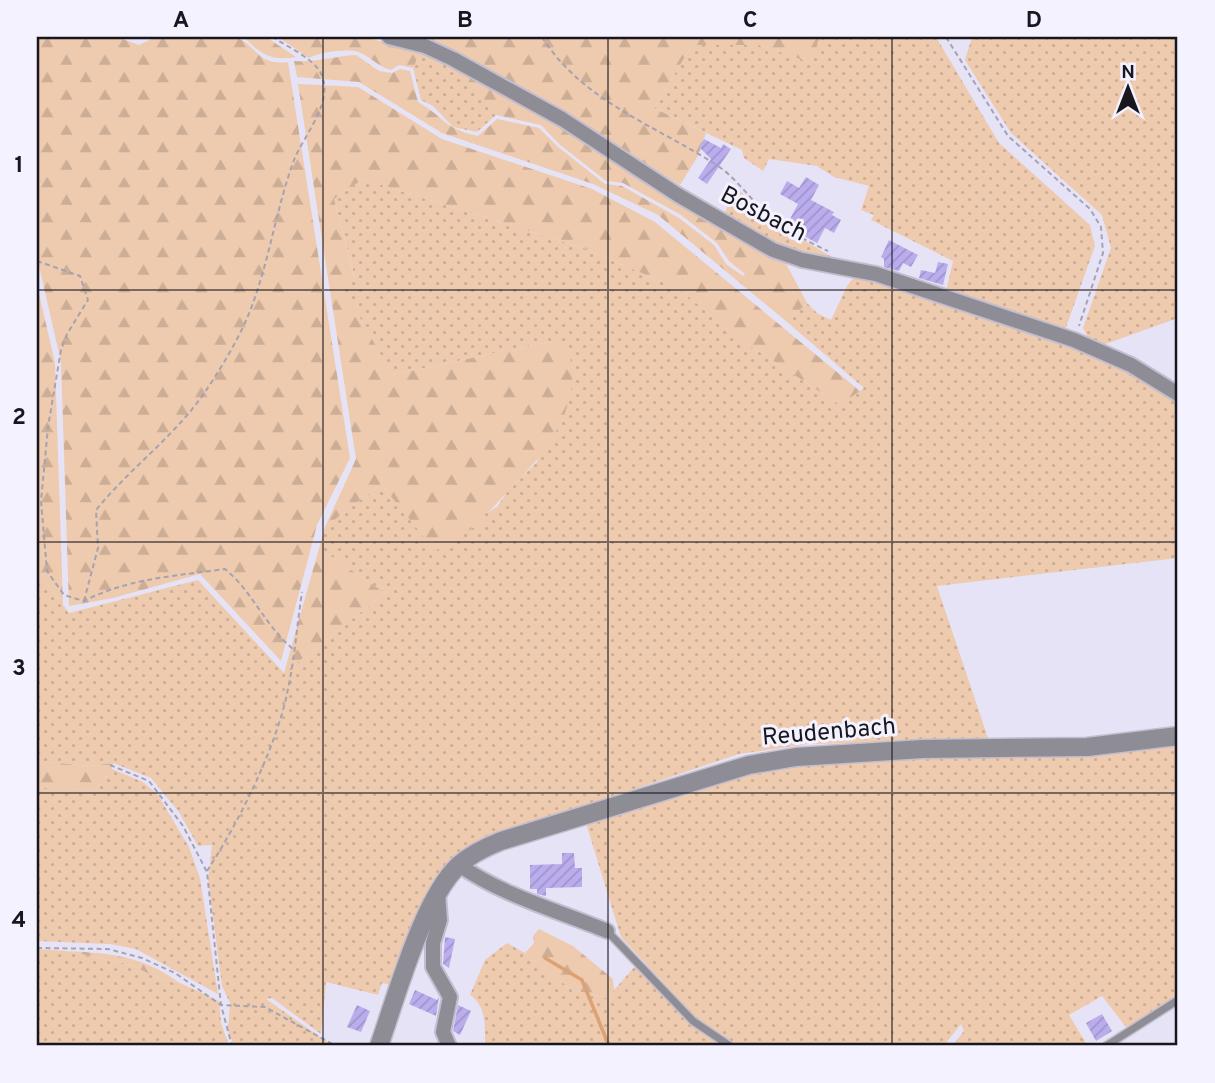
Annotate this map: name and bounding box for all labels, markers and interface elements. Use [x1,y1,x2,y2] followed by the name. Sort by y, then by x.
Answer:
[173,7,189,36] text: A
[457,7,473,36] text: B
[743,7,757,36] text: C
[1026,7,1042,36] text: D
[1092,52,1162,122] north arrow
[1121,61,1135,85] text: N
[14,152,24,181] text: 1
[715,181,811,249] street label: Bosbach
[12,404,26,433] text: 2
[12,655,26,684] text: 3
[761,712,897,754] street label: Reudenbach
[12,907,26,936] text: 4

